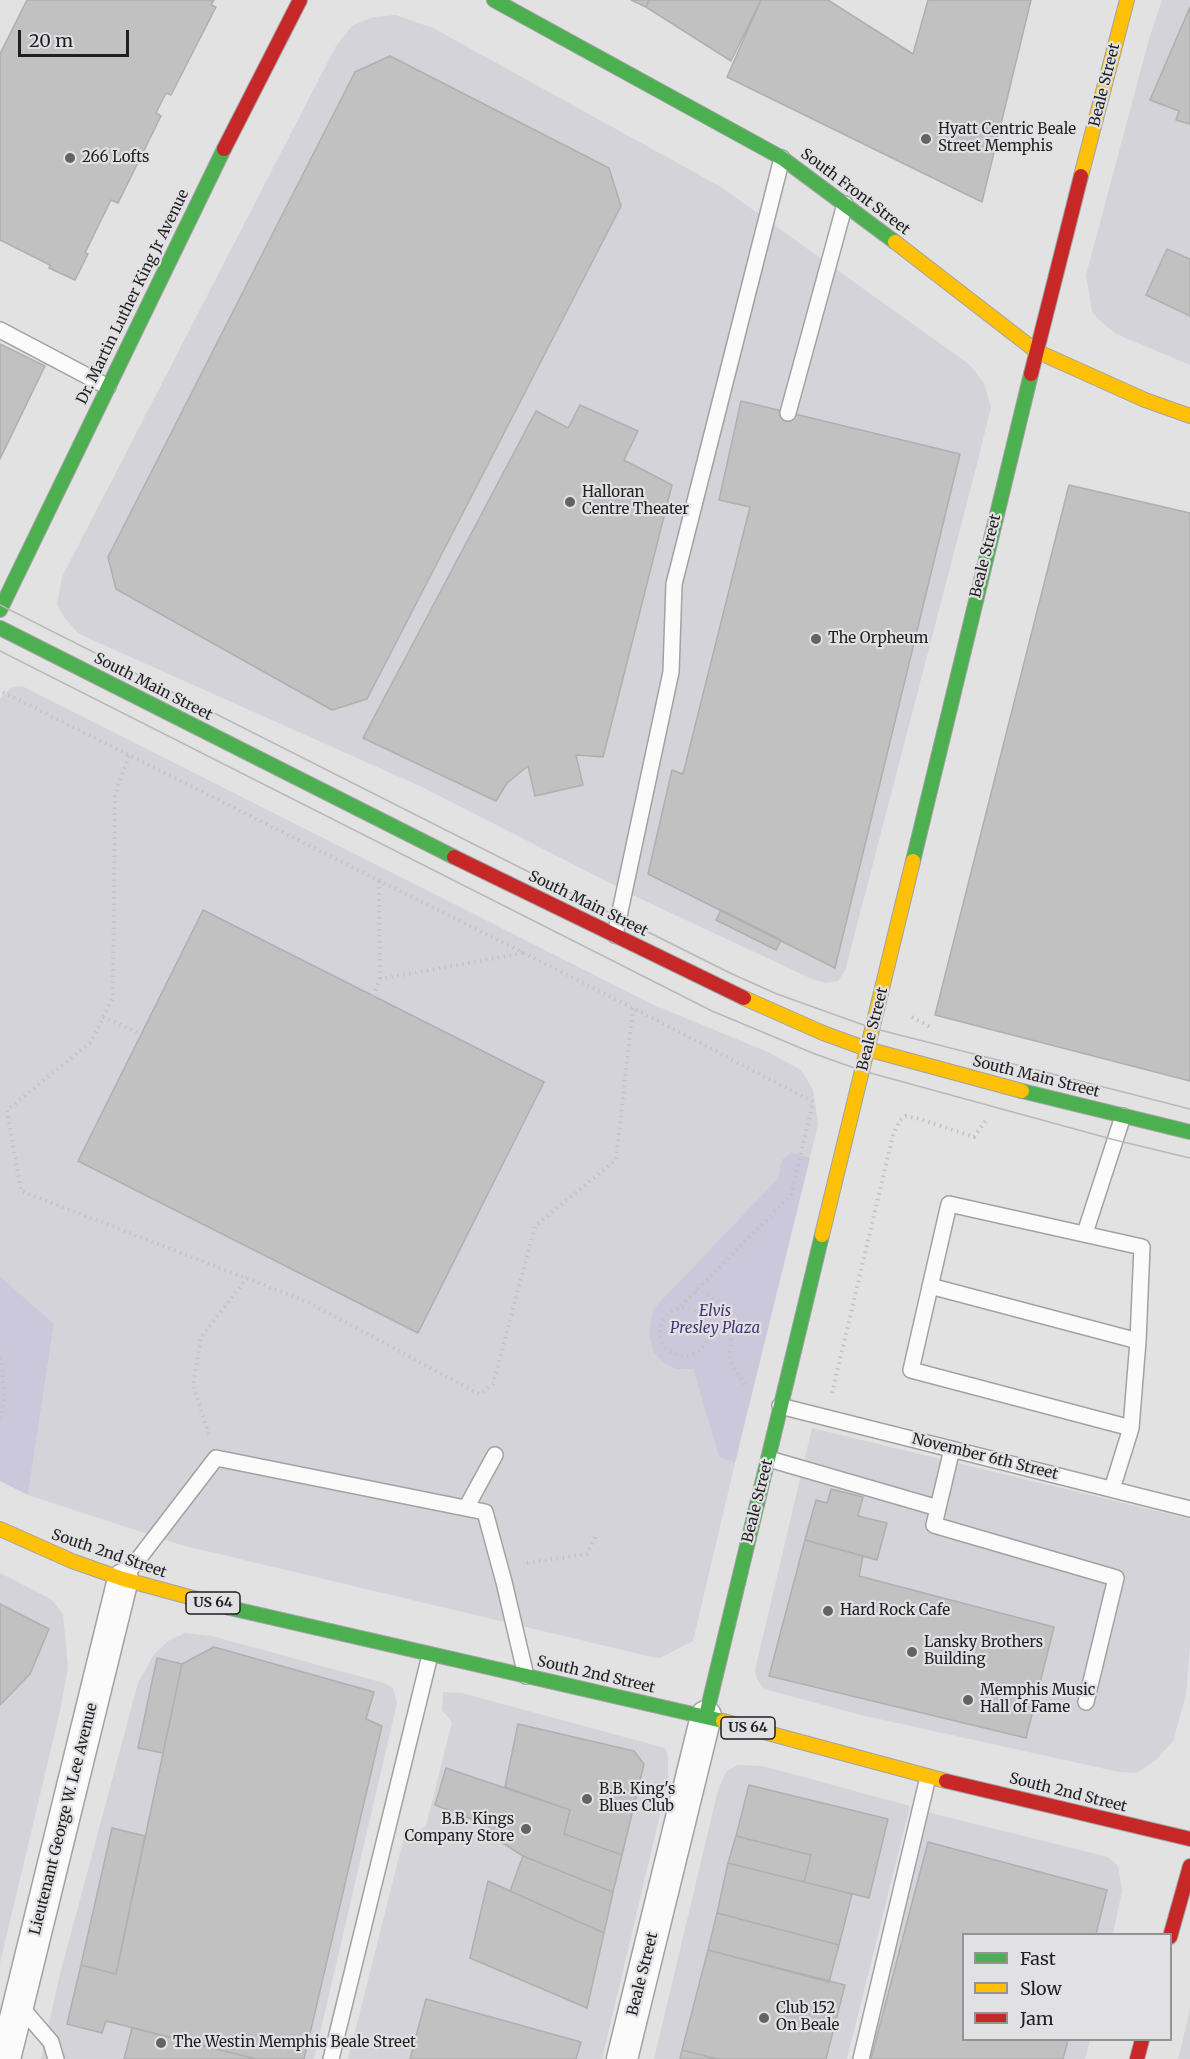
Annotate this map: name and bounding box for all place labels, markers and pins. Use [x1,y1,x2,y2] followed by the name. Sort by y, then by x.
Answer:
[938,121,1076,156] place label: Hyatt Centric Beale Street Memphis
[919,132,933,146] marker: Hyatt Centric Beale Street Memphis
[82,149,149,167] place label: 266 Lofts
[63,151,77,165] marker: 266 Lofts
[582,484,689,519] place label: Halloran Centre Theater
[563,495,577,509] marker: Halloran Centre Theater
[828,630,928,648] place label: The Orpheum
[809,632,823,646] marker: The Orpheum
[840,1602,950,1620] place label: Hard Rock Cafe
[821,1604,835,1618] marker: Hard Rock Cafe
[924,1634,1043,1669] place label: Lansky Brothers Building
[905,1645,919,1659] marker: Lansky Brothers Building
[980,1682,1095,1717] place label: Memphis Music Hall of Fame
[961,1693,975,1707] marker: Memphis Music Hall of Fame
[599,1781,675,1816] place label: B.B. King's Blues Club
[580,1792,594,1806] marker: B.B. King's Blues Club
[405,1811,514,1846] place label: B.B. Kings Company Store
[519,1822,533,1836] marker: B.B. Kings Company Store
[776,2000,839,2035] place label: Club 152 On Beale
[757,2011,771,2025] marker: Club 152 On Beale
[173,2034,416,2052] place label: The Westin Memphis Beale Street
[154,2036,168,2050] marker: The Westin Memphis Beale Street

